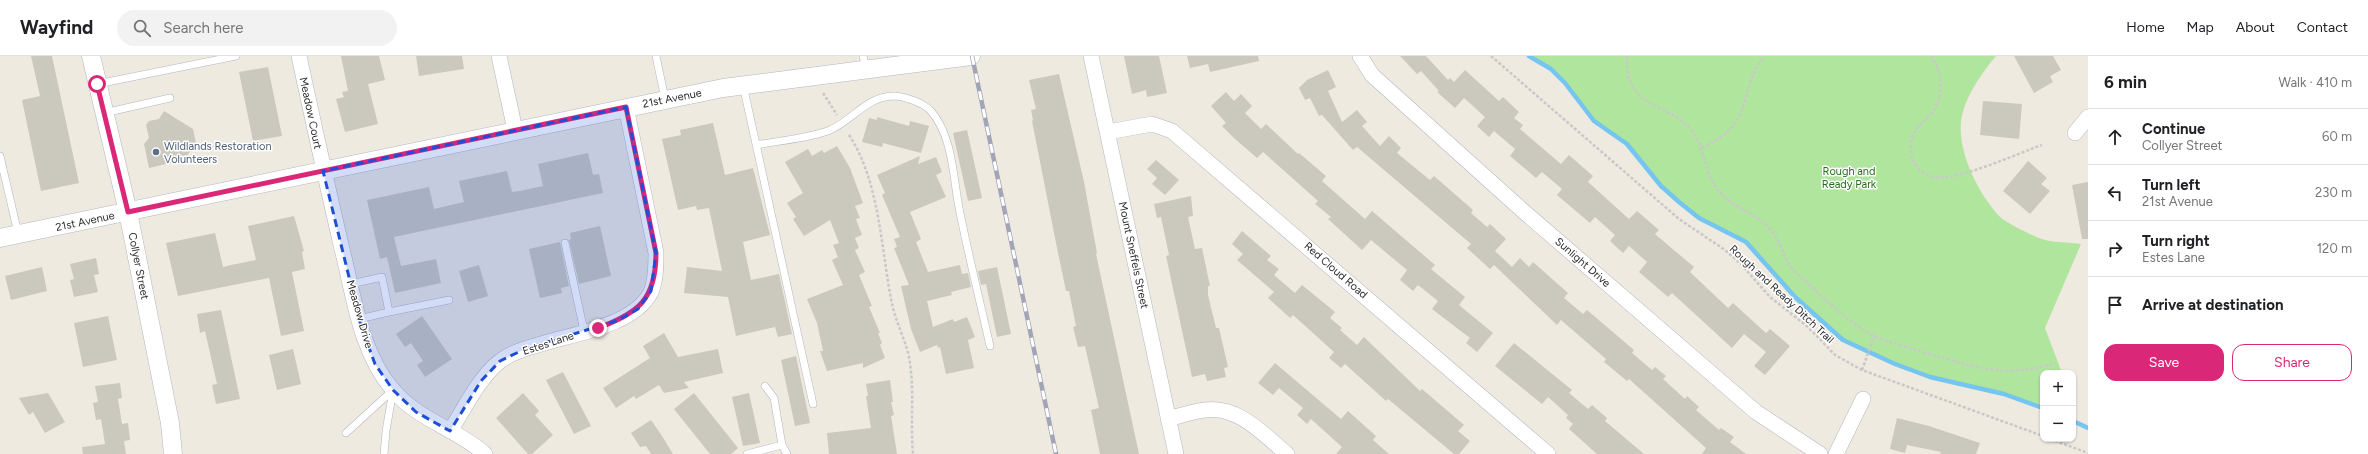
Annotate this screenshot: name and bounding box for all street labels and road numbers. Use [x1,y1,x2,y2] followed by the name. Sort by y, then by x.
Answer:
[297,76,324,150] street label: Meadow Court
[641,86,703,111] street label: 21st Avenue
[1116,200,1151,310] street label: Mount Sneffels Street
[54,209,116,234] street label: 21st Avenue
[126,231,151,301] street label: Collyer Street
[1552,235,1613,290] street label: Sunlight Drive
[1301,239,1370,301] street label: Red Cloud Road
[1727,243,1837,346] street label: Rough and Ready Ditch Trail
[344,279,375,350] street label: Meadow Drive
[521,329,575,358] street label: Estes Lane

